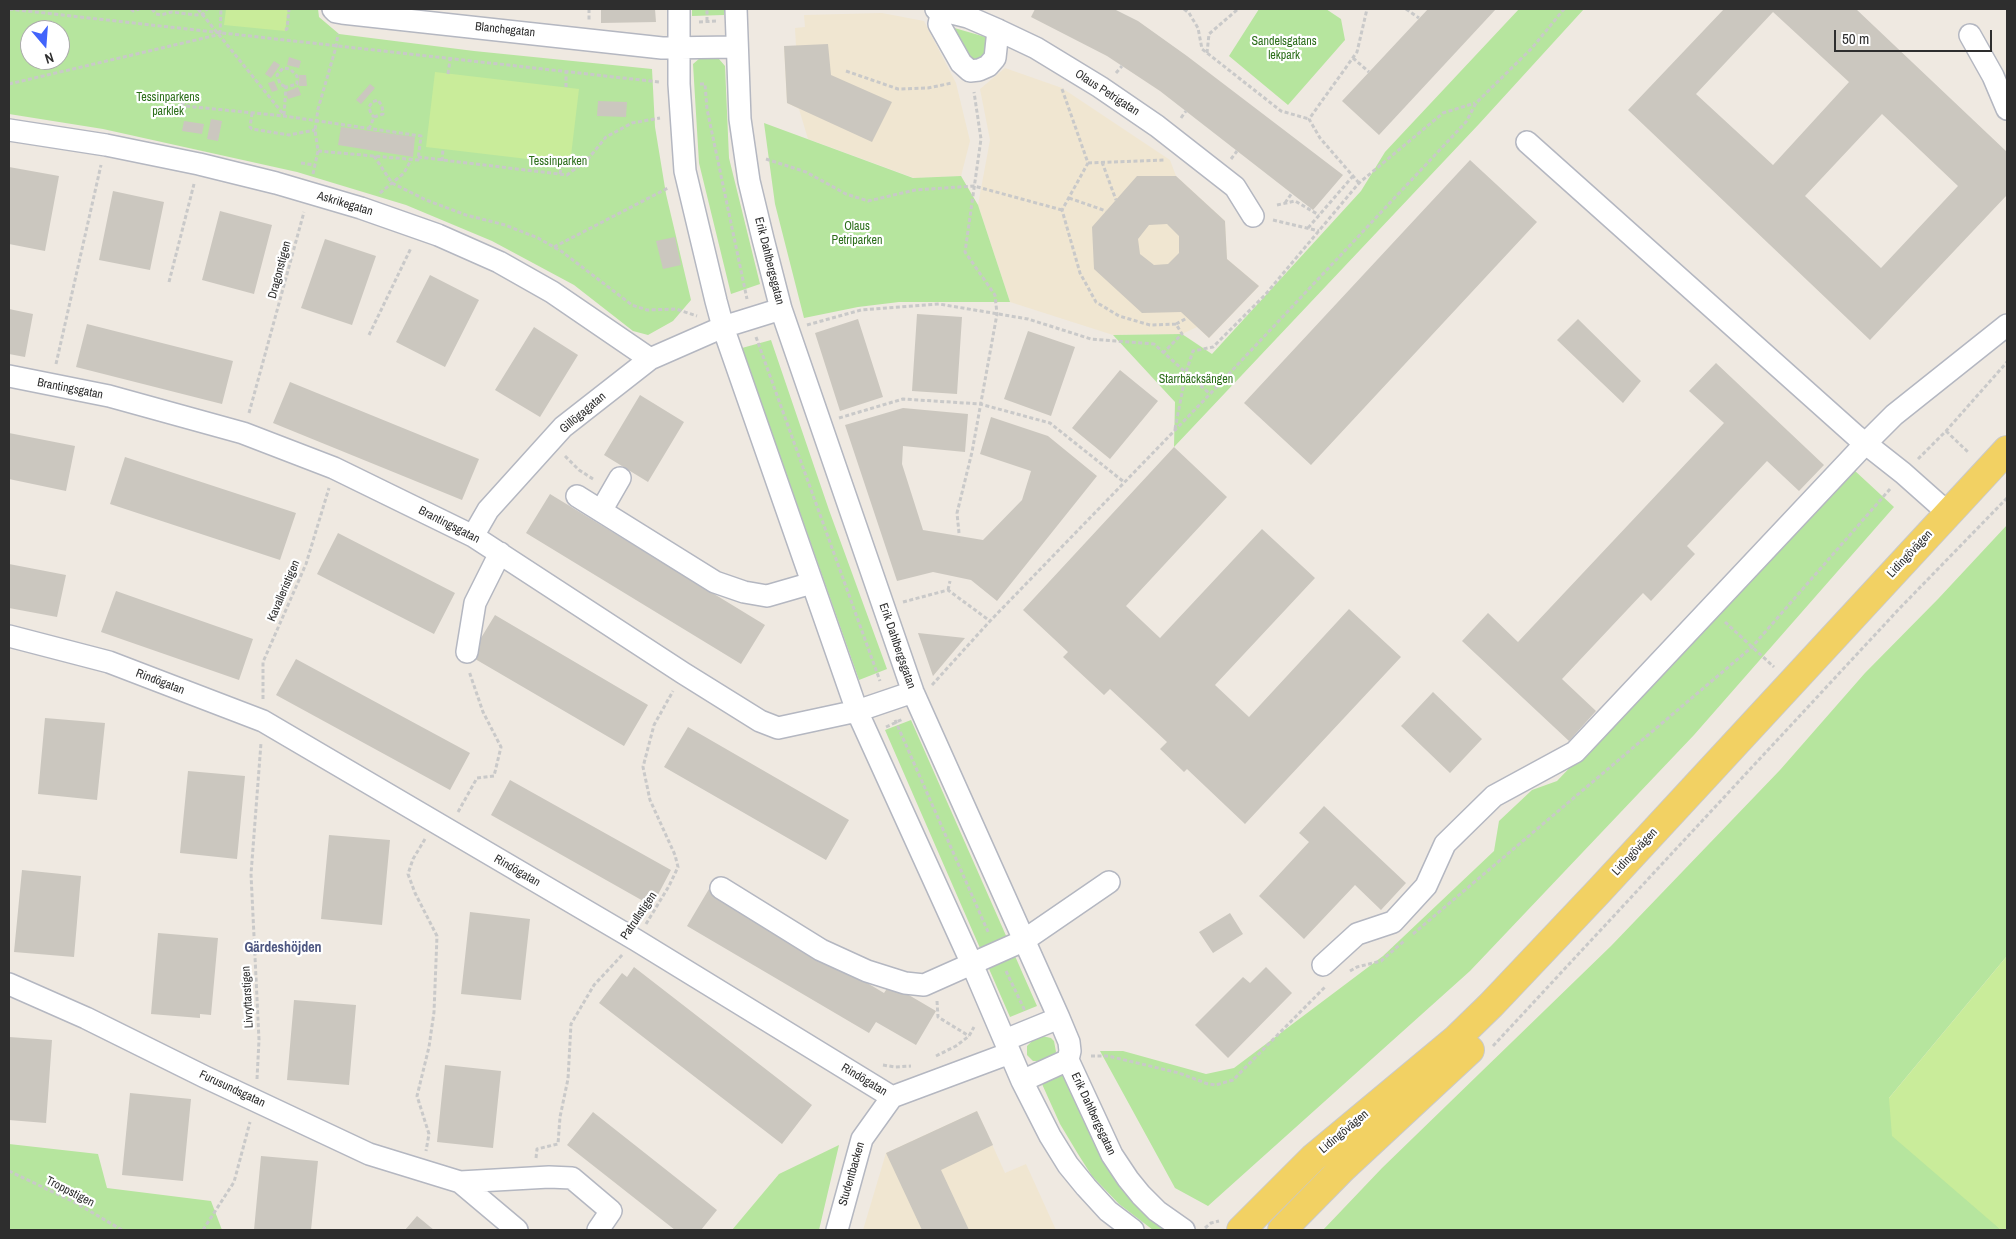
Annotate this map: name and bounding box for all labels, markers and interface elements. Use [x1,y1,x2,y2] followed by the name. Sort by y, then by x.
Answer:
[20,20,70,70] north arrow
[474,20,536,40] street label: Blanchegatan
[1836,20,1994,52] scale bar
[1842,28,1869,49] text: 50 m
[1251,35,1317,63] park label: Sandelsgatans lekpark
[43,48,56,68] text: N
[1072,67,1142,119] street label: Olaus Petrigatan
[136,91,200,119] park label: Tessinparkens parklek
[529,155,587,169] park label: Tessinparken
[315,189,375,219] street label: Askrikegatan
[751,216,787,306] street label: Erik Dahlbergsgatan
[832,220,882,248] park label: Olaus Petriparken
[265,240,295,300] street label: Dragonstigen
[1159,373,1233,387] park label: Starrbäcksängen
[36,376,104,402] street label: Brantingsgatan
[557,390,609,436] street label: Gillögagatan
[416,503,482,547] street label: Brantingsgatan
[1884,527,1936,581] street label: Lidingövägen
[265,558,303,624] street label: Kavalleristigen
[876,601,918,691] street label: Erik Dahlbergsgatan
[134,666,186,698] street label: Rindögatan
[1609,825,1661,879] street label: Lidingövägen
[491,852,543,890] street label: Rindögatan
[618,889,660,943] street label: Patrullstigen
[244,940,322,956] district label: Gärdeshöjden
[239,965,257,1029] street label: Livryttarstigen
[838,1061,890,1099] street label: Rindögatan
[197,1067,267,1111] street label: Furusundsgatan
[1068,1070,1118,1158] street label: Erik Dahlbergsgatan
[1317,1107,1371,1157] street label: Lidingövägen
[836,1140,868,1208] street label: Studentbacken
[43,1174,97,1210] street label: Troppstigen

